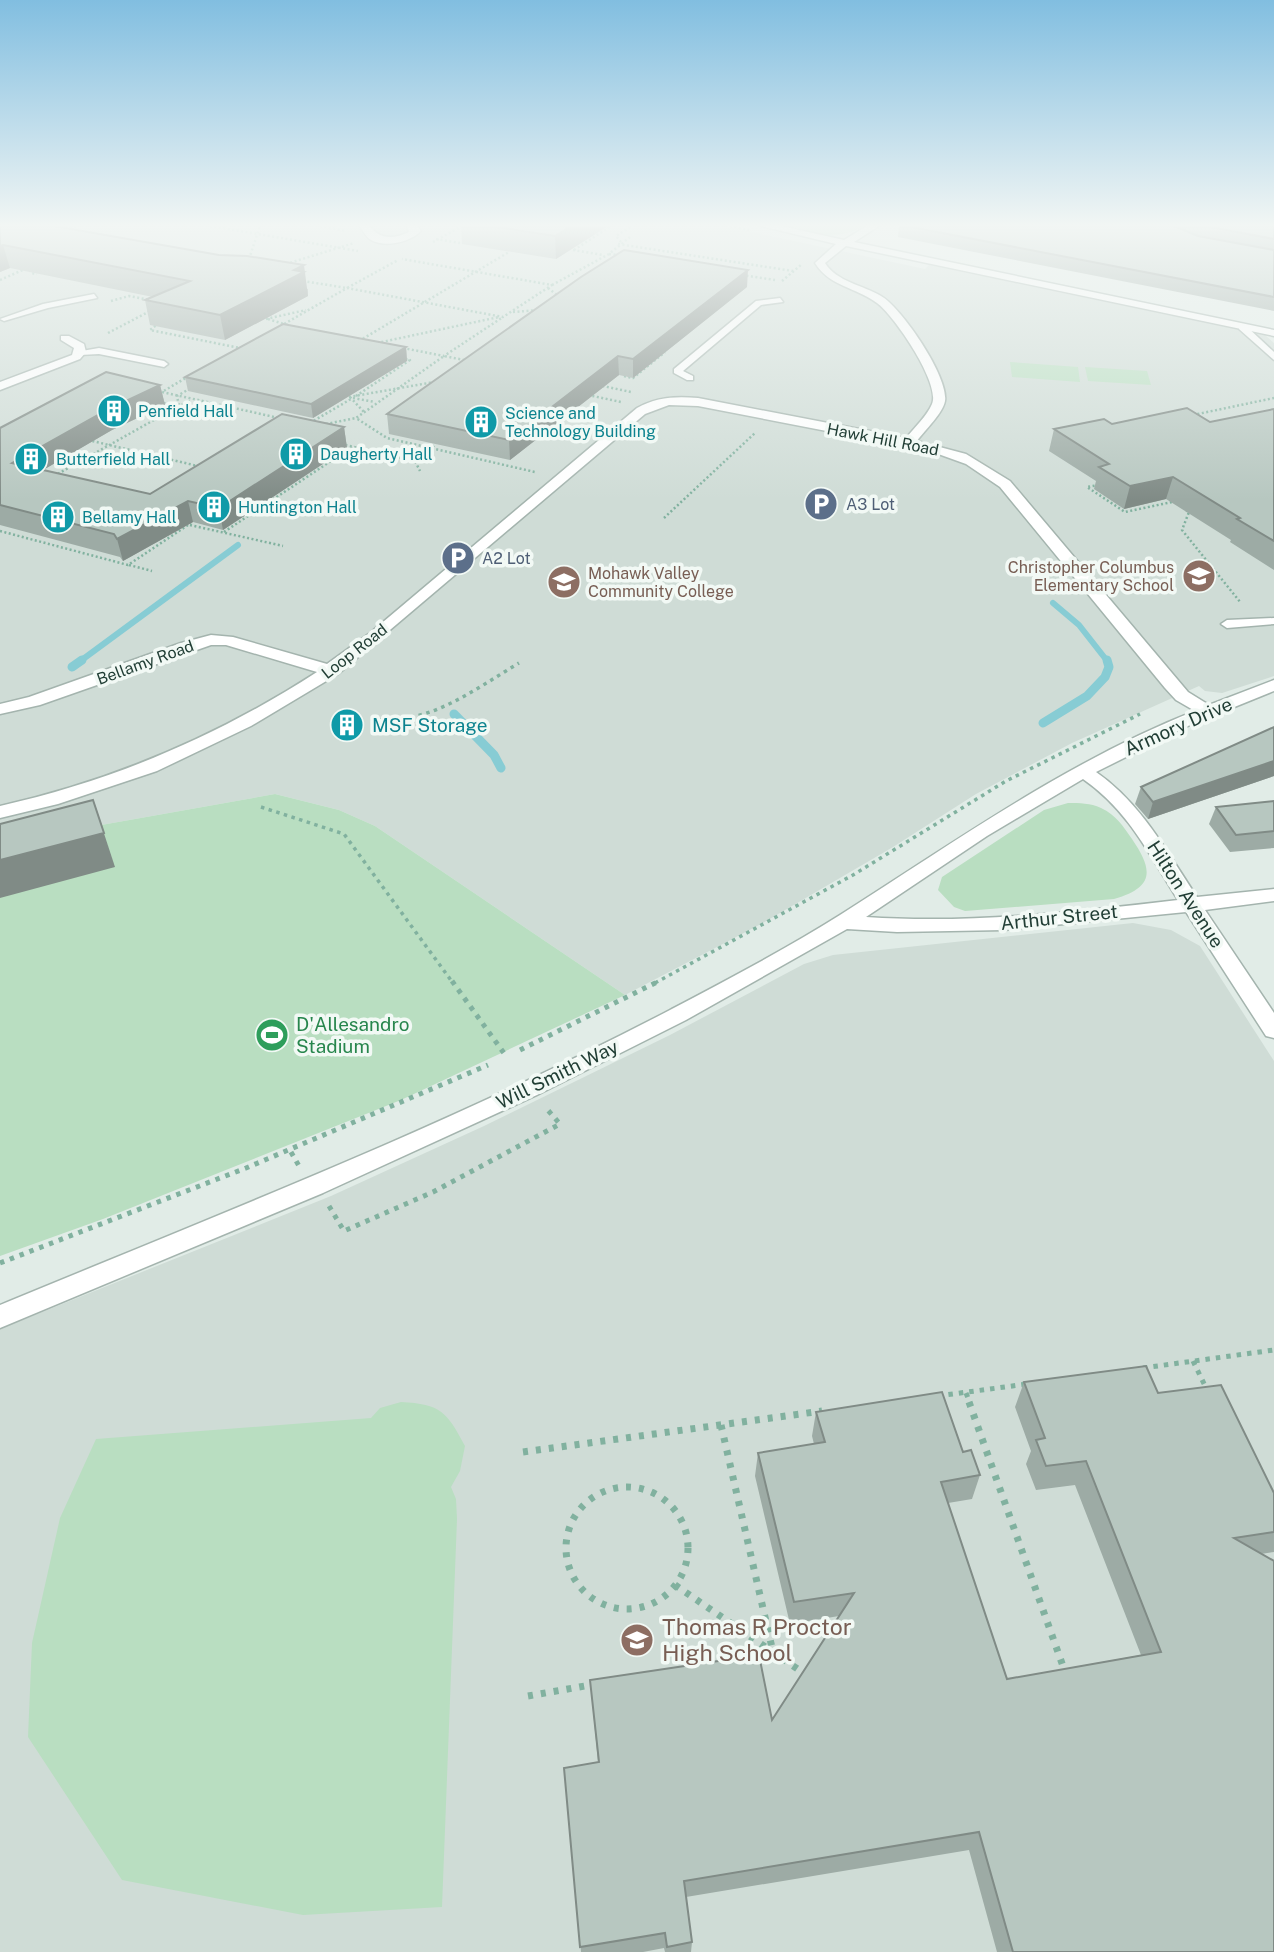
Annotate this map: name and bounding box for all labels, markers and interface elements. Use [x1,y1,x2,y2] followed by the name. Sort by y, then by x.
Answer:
[95,392,133,430] building icon: Penfield Hall
[138,402,234,421] place label: Penfield Hall
[462,403,500,441] building icon: Science and Technology Building
[505,404,656,441] place label: Science and Technology Building
[825,419,941,460] street label: Hawk Hill Road
[277,435,315,473] building icon: Daugherty Hall
[12,440,50,478] building icon: Butterfield Hall
[320,445,433,464] place label: Daugherty Hall
[56,450,170,469] place label: Butterfield Hall
[802,485,840,523] parking icon: A3 Lot
[195,488,233,526] building icon: Huntington Hall
[846,495,895,514] place label: A3 Lot
[39,498,77,536] building icon: Bellamy Hall
[238,498,357,517] place label: Huntington Hall
[82,508,177,527] place label: Bellamy Hall
[439,539,477,577] parking icon: A2 Lot
[482,549,531,568] place label: A2 Lot
[1180,557,1218,595] school or university icon: Christopher Columbus Elementary School
[1008,558,1174,595] place label: Christopher Columbus Elementary School
[545,563,583,601] school or university icon: Mohawk Valley Community College
[588,564,734,601] place label: Mohawk Valley Community College
[318,620,391,683] street label: Loop Road
[94,636,196,689] street label: Bellamy Road
[1121,692,1235,760] street label: Armory Drive
[328,706,366,744] building icon: MSF Storage
[372,714,488,736] place label: MSF Storage
[1143,836,1229,952] street label: Hilton Avenue
[999,900,1119,934] street label: Arthur Street
[296,1013,409,1057] place label: D'Allesandro Stadium
[253,1016,291,1054] sports icon: D'Allesandro Stadium
[492,1035,622,1113] street label: Will Smith Way
[662,1613,852,1666] place label: Thomas R Proctor High School
[618,1621,656,1659] school or university icon: Thomas R Proctor High School

